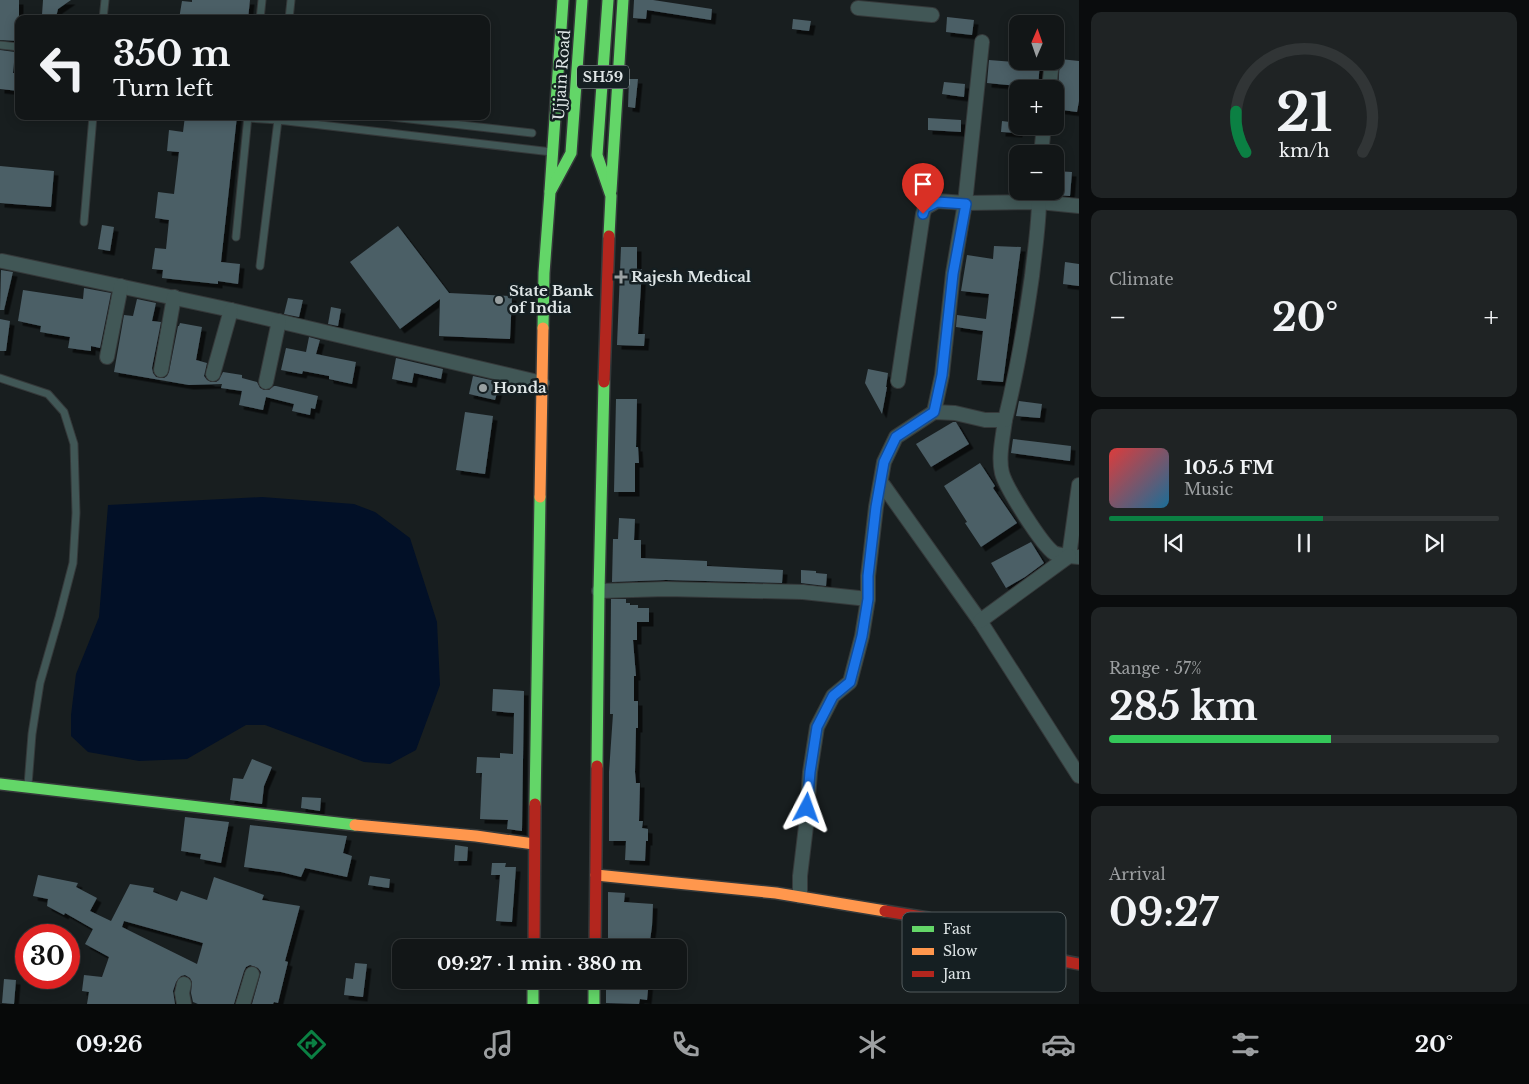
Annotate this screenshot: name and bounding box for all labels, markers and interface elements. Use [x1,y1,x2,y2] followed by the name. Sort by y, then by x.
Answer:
[1009,15,1064,70] north arrow
[1009,15,1064,200] map controls
[549,29,574,121] street label: Ujjain Road
[113,32,231,75] text: 350 m
[30,35,95,100] icon: left
[577,66,629,88] road number: SH59
[113,75,213,102] text: Turn left
[1009,80,1064,135] button: +
[1276,81,1332,145] text: 21
[1279,140,1329,162] text: km/h
[1009,145,1064,200] button: −
[902,163,944,214] pin
[909,170,937,198] icon: arrive
[631,267,752,286] place label: Rajesh Medical
[1109,269,1174,289] text: Climate
[615,271,627,283] marker: Rajesh Medical
[509,281,594,317] place label: State Bank of India
[493,294,505,306] marker: State Bank of India
[1272,294,1338,341] text: 20°
[1109,300,1127,335] text: −
[1484,300,1499,335] text: +
[493,378,547,397] place label: Honda
[477,382,489,394] marker: Honda
[1184,456,1274,479] text: 105.5 FM
[1184,479,1233,499] text: Music
[1160,529,1188,557] icon: previous
[1290,529,1318,557] icon: pause
[1420,529,1448,557] icon: next
[1109,658,1202,678] text: Range · 57%
[1109,683,1258,730] text: 285 km
[780,781,832,833] position arrow
[1109,864,1166,884] text: Arrival
[1109,889,1218,936] text: 09:27
[902,912,1066,992] legend
[943,920,972,938] text: Fast
[15,924,80,989] speed limit sign: 30
[943,942,977,960] text: Slow
[437,952,642,975] text: 09:27 · 1 min · 380 m
[941,965,971,983] text: Jam
[294,1027,329,1062] icon: directions
[481,1027,516,1062] icon: music
[668,1027,703,1062] icon: phone
[855,1027,890,1062] icon: climate
[1041,1027,1076,1062] icon: car
[1228,1027,1263,1062] icon: filters
[76,1031,143,1058] text: 09:26
[1415,1031,1453,1058] text: 20°

